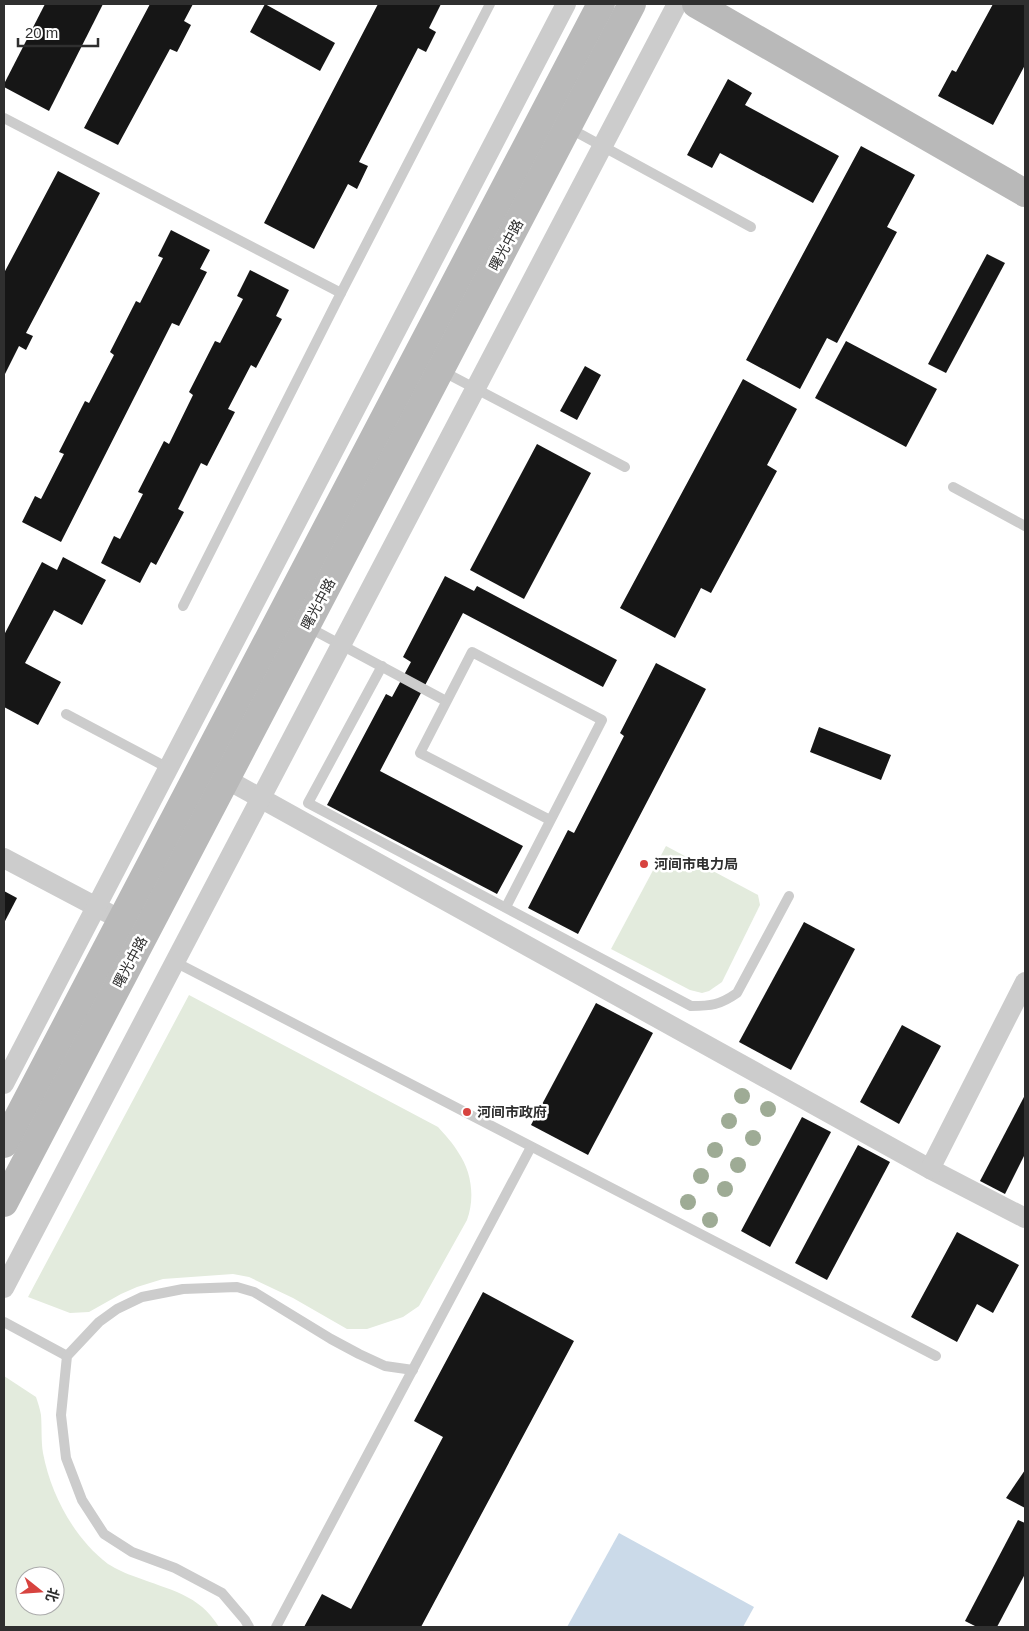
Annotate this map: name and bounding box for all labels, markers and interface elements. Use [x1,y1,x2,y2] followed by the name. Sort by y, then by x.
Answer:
[18,15,98,47] scale bar
[25,24,58,41] text: 20 m
[486,217,526,273] street label: 曙光中路
[298,576,338,632] street label: 曙光中路
[654,856,738,872] place label: 河间市电力局
[638,858,650,870] marker: 河间市电力局
[110,934,150,990] street label: 曙光中路
[477,1104,547,1120] place label: 河间市政府
[461,1106,473,1118] marker: 河间市政府
[15,1566,65,1616] north arrow
[43,1586,62,1604] text: 北

